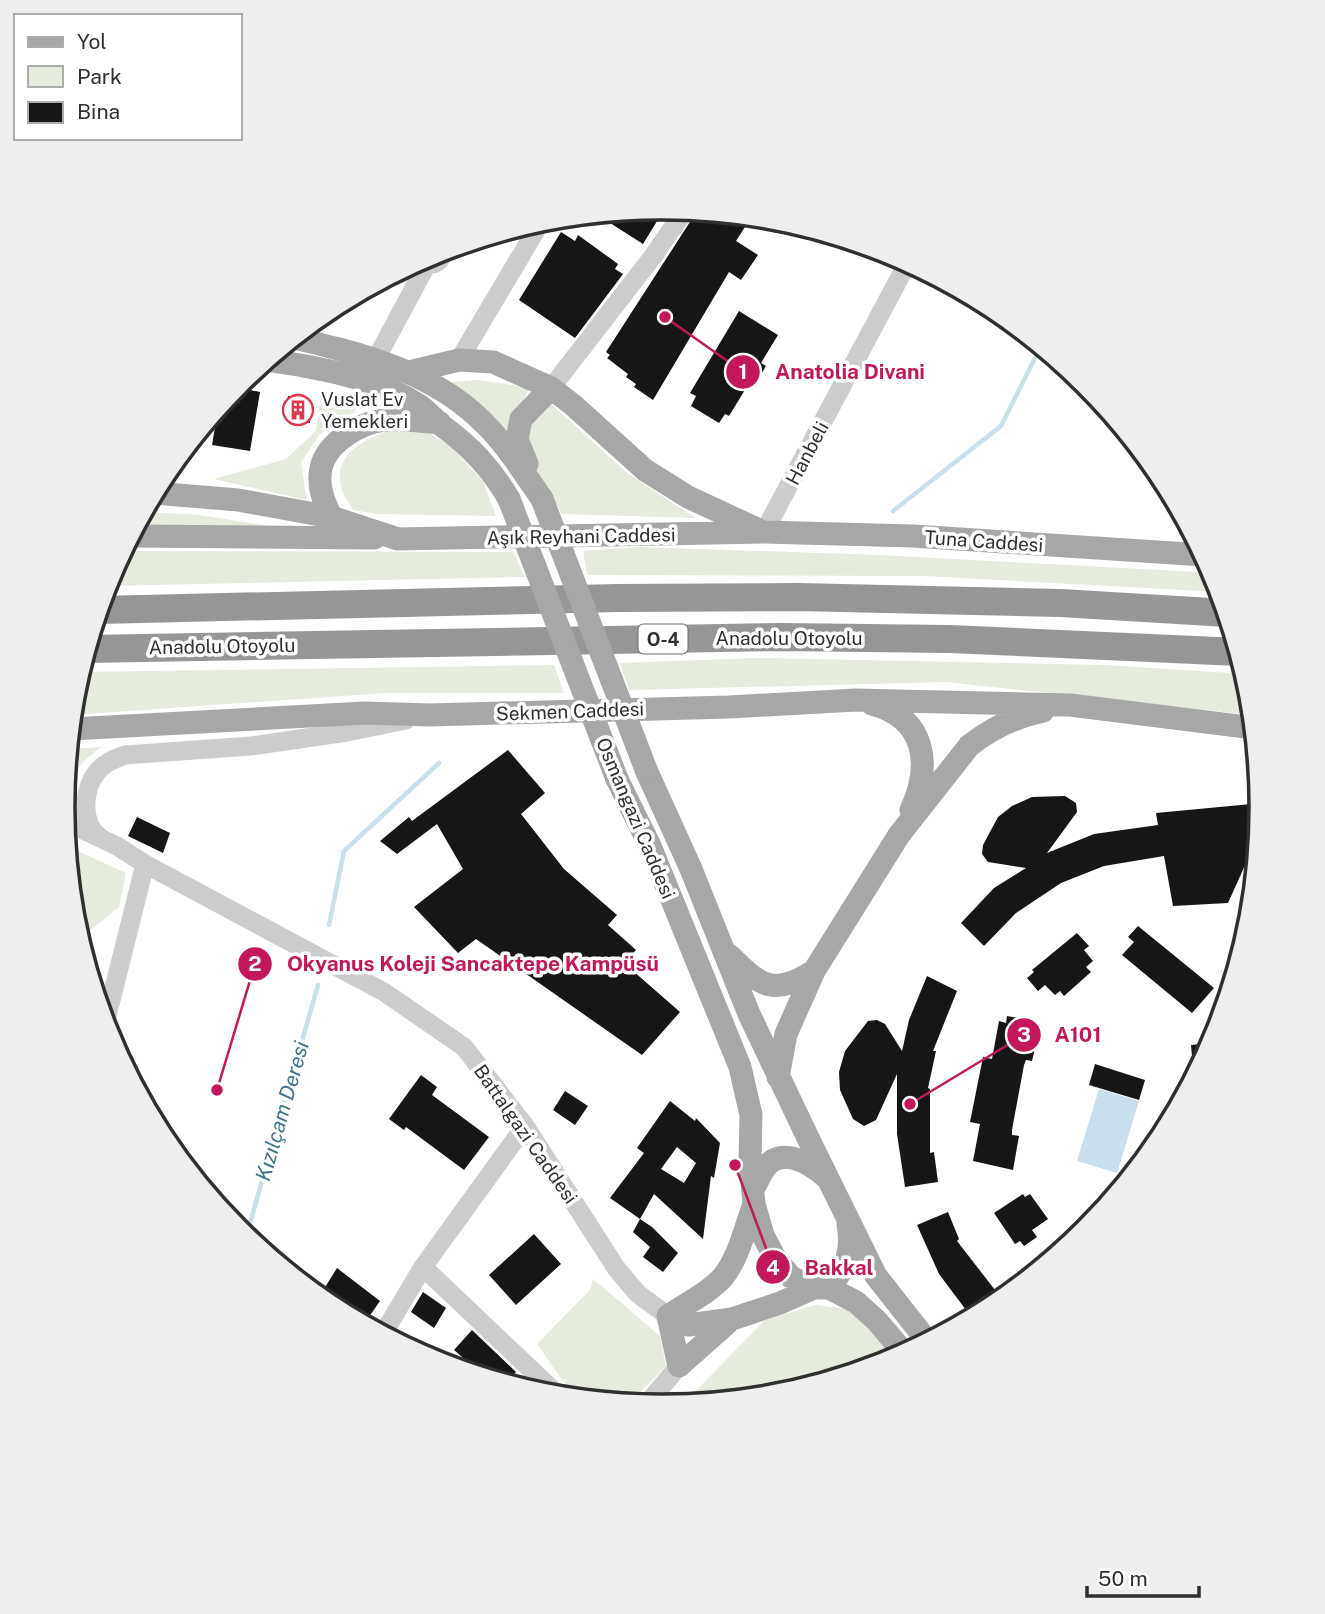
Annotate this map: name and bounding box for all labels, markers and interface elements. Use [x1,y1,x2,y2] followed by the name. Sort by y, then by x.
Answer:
[14,14,242,140] legend
[77,29,107,54] text: Yol
[77,64,122,89] text: Park
[77,99,120,124] text: Bina
[726,351,939,393] callout: Anatolia Divani
[739,359,748,384] text: 1
[775,359,925,384] text: Anatolia Divani
[321,388,408,432] place label: Vuslat Ev Yemekleri
[281,393,315,427] building icon: Vuslat Ev Yemekleri
[781,418,833,488] street label: Hanbeli
[486,523,676,549] street label: Aşık Reyhani Caddesi
[924,526,1044,556] street label: Tuna Caddesi
[638,624,688,654] road number: O-4
[716,627,862,649] street label: Anadolu Otoyolu
[148,634,296,658] street label: Anadolu Otoyolu
[496,697,644,725] street label: Sekmen Caddesi
[592,734,680,902] street label: Osmangazi Caddesi
[238,943,673,985] callout: Okyanus Koleji Sancaktepe Kampüsü
[248,951,262,976] text: 2
[287,951,659,976] text: Okyanus Koleji Sancaktepe Kampüsü
[1006,1014,1116,1056] callout: A101
[1017,1022,1031,1047] text: 3
[1055,1022,1101,1047] text: A101
[250,1038,314,1184] water label: Kızılçam Deresi
[470,1060,582,1208] street label: Battalgazi Caddesi
[756,1246,888,1288] callout: Bakkal
[766,1255,780,1280] text: 4
[804,1255,874,1280] text: Bakkal
[1087,1554,1199,1598] scale bar
[1098,1566,1148,1591] text: 50 m

